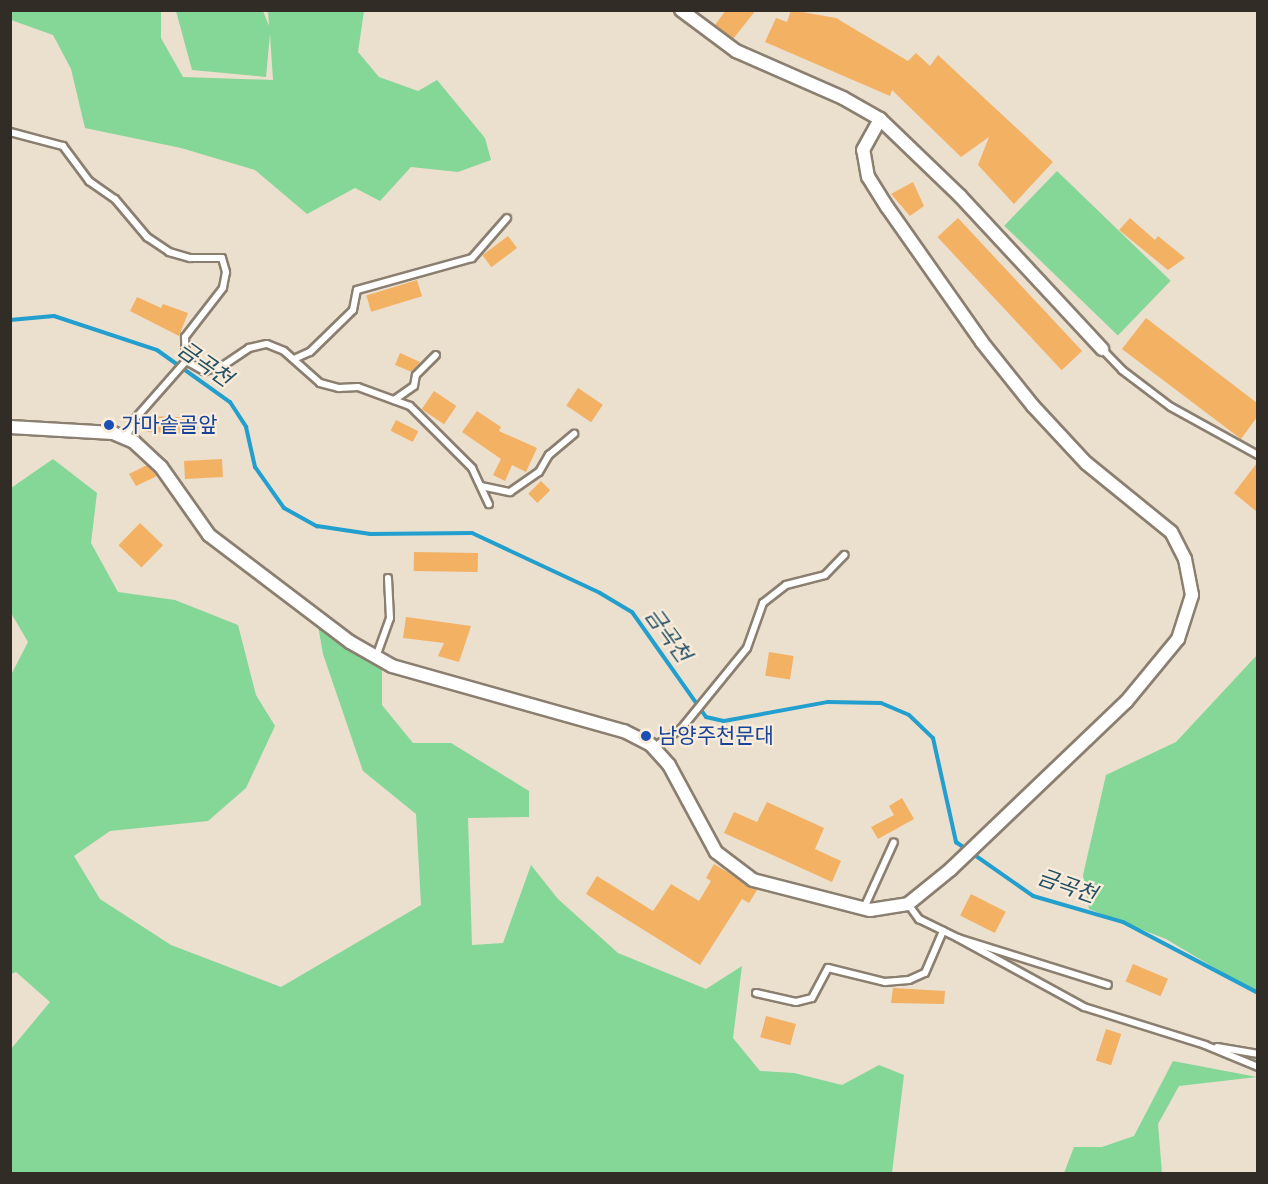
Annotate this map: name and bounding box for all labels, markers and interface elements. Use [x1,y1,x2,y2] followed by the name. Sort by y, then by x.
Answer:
[173,336,237,392] water label: 금곡천
[121,412,218,438] place label: 가마솥골앞
[102,418,116,432] marker: 가마솥골앞
[639,603,697,667] water label: 금곡천
[658,723,774,749] place label: 남양주천문대
[639,729,653,743] marker: 남양주천문대
[1034,864,1100,908] water label: 금곡천

